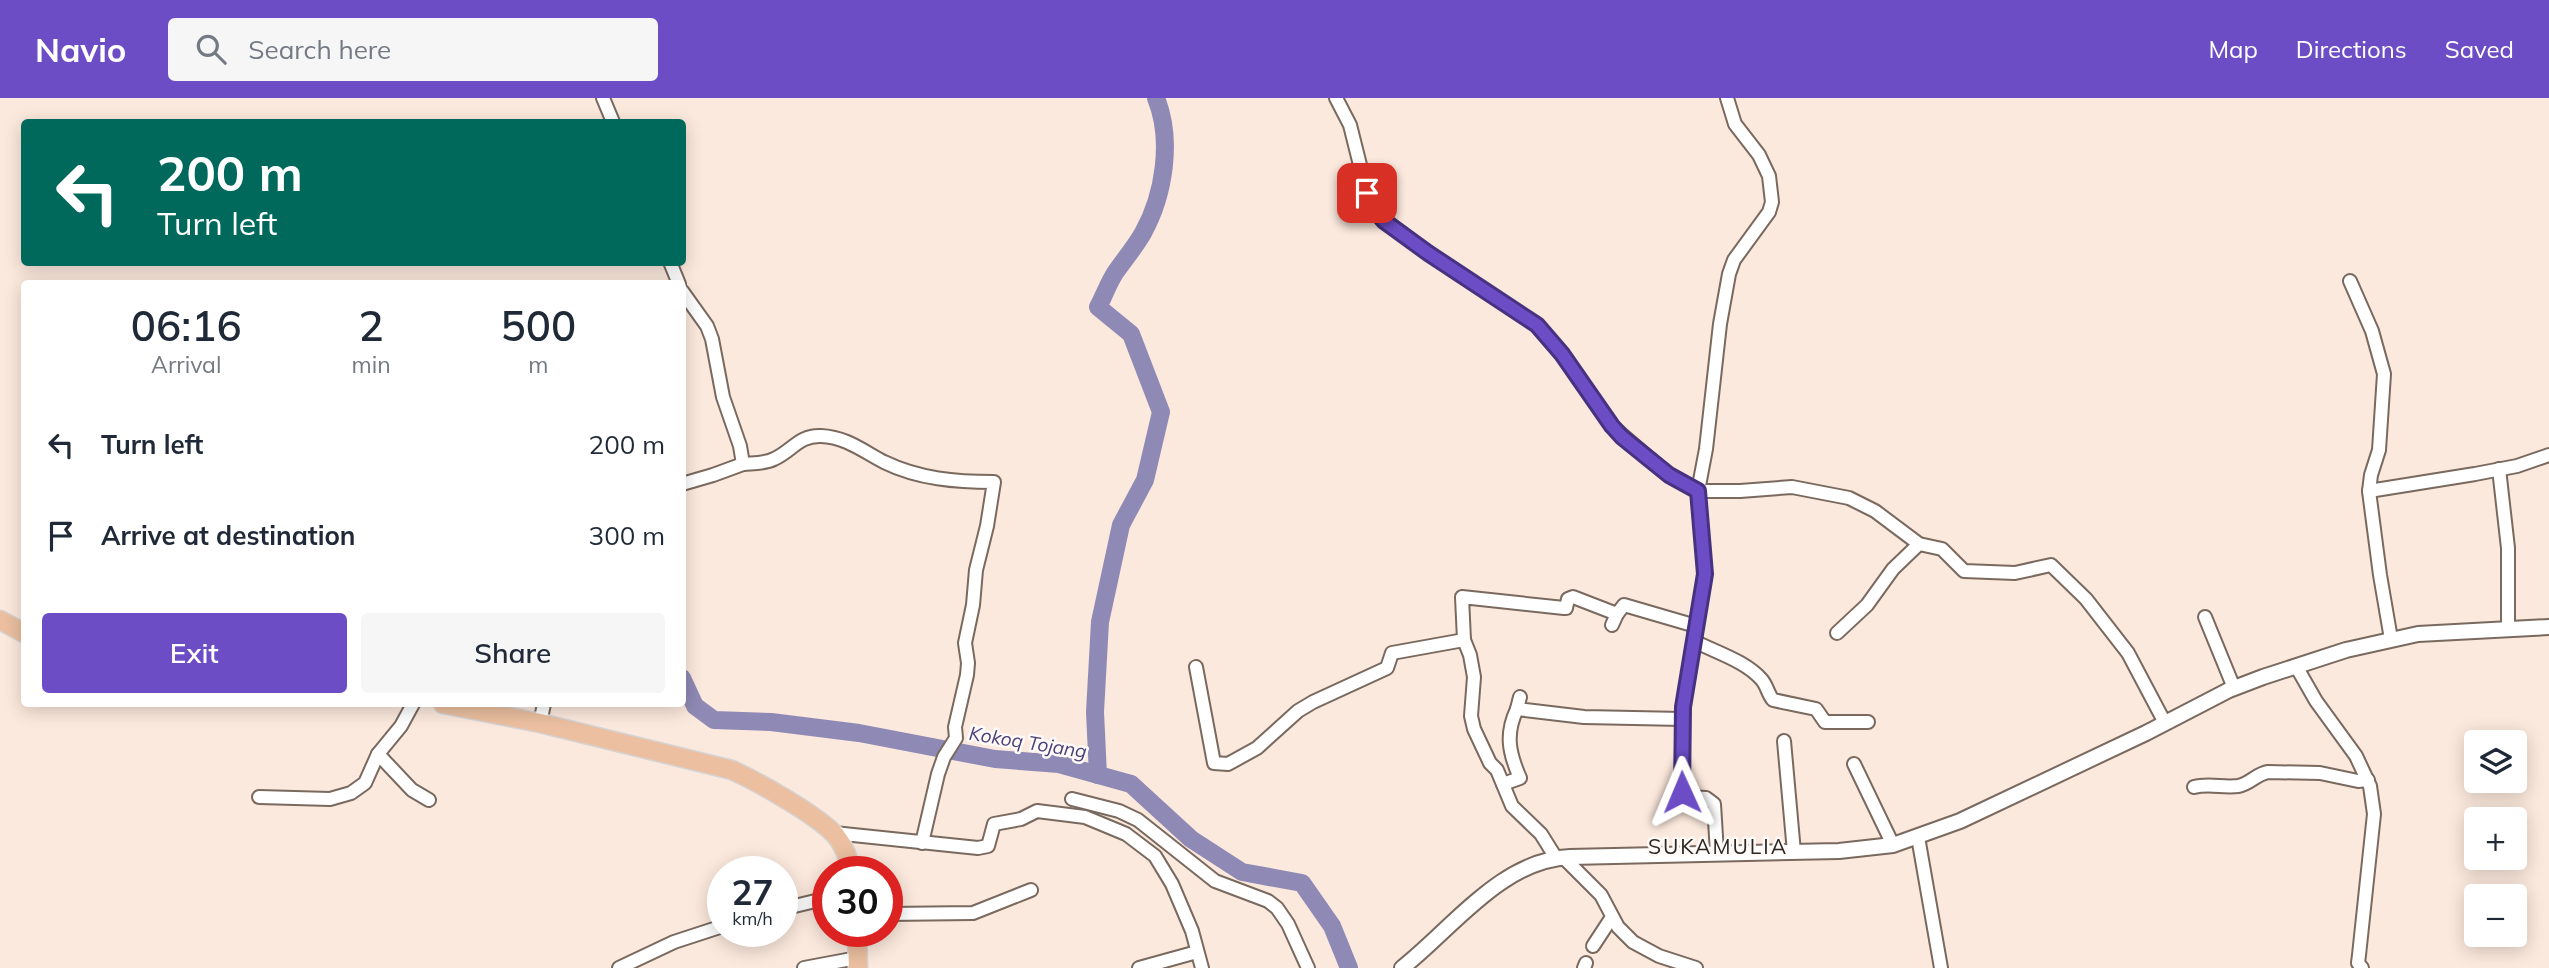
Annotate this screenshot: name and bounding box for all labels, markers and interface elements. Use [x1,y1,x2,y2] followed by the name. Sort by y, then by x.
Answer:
[168,18,658,81] search box
[35,29,126,70] text: Navio
[192,30,230,68] icon: search
[248,33,391,66] text: Search here
[2208,34,2258,64] text: Map
[2296,34,2407,64] text: Directions
[2445,34,2514,64] text: Saved
[157,142,303,203] text: 200 m
[42,147,133,238] icon: left
[1337,163,1397,223] pin
[1348,174,1386,212] icon: arrive
[157,203,277,243] text: Turn left
[131,299,242,352] text: 06:16
[358,299,384,352] text: 2
[501,299,576,352] text: 500
[151,350,221,379] text: Arrival
[351,350,391,379] text: min
[528,350,548,379] text: m
[42,426,80,464] icon: left
[101,428,203,461] text: Turn left
[589,428,665,461] text: 200 m
[42,517,80,555] icon: arrive
[101,519,356,552] text: Arrive at destination
[589,519,665,552] text: 300 m
[42,613,347,693] button: Exit
[361,613,665,693] button: Share
[967,721,1089,763] water label: Kokoq Tojang
[2464,730,2527,947] map controls
[2464,730,2527,793] button: layers
[1645,755,1719,829] position arrow
[2464,807,2527,870] button: +
[1648,833,1788,859] district label: SUKAMULIA
[812,856,903,947] speed limit sign: 30
[731,870,774,914] text: 27
[2464,884,2527,947] button: −
[732,907,773,930] text: km/h

